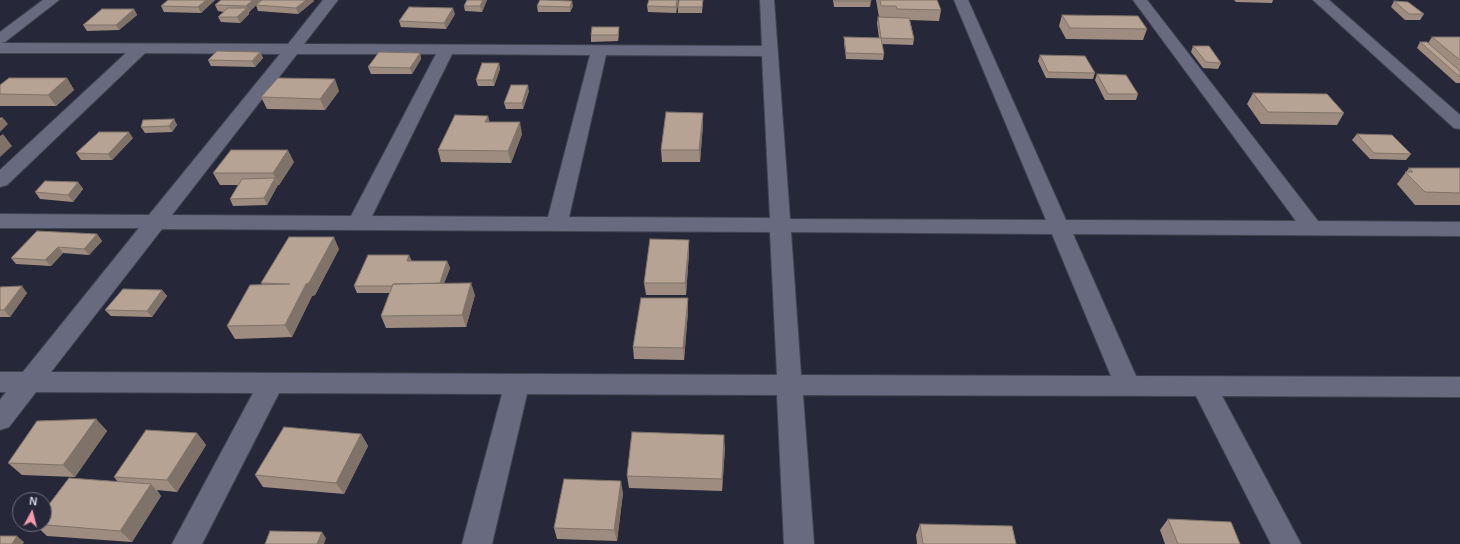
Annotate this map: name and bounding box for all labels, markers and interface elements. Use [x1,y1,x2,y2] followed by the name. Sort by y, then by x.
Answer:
[12,492,52,532] north arrow
[29,495,38,508] text: N

